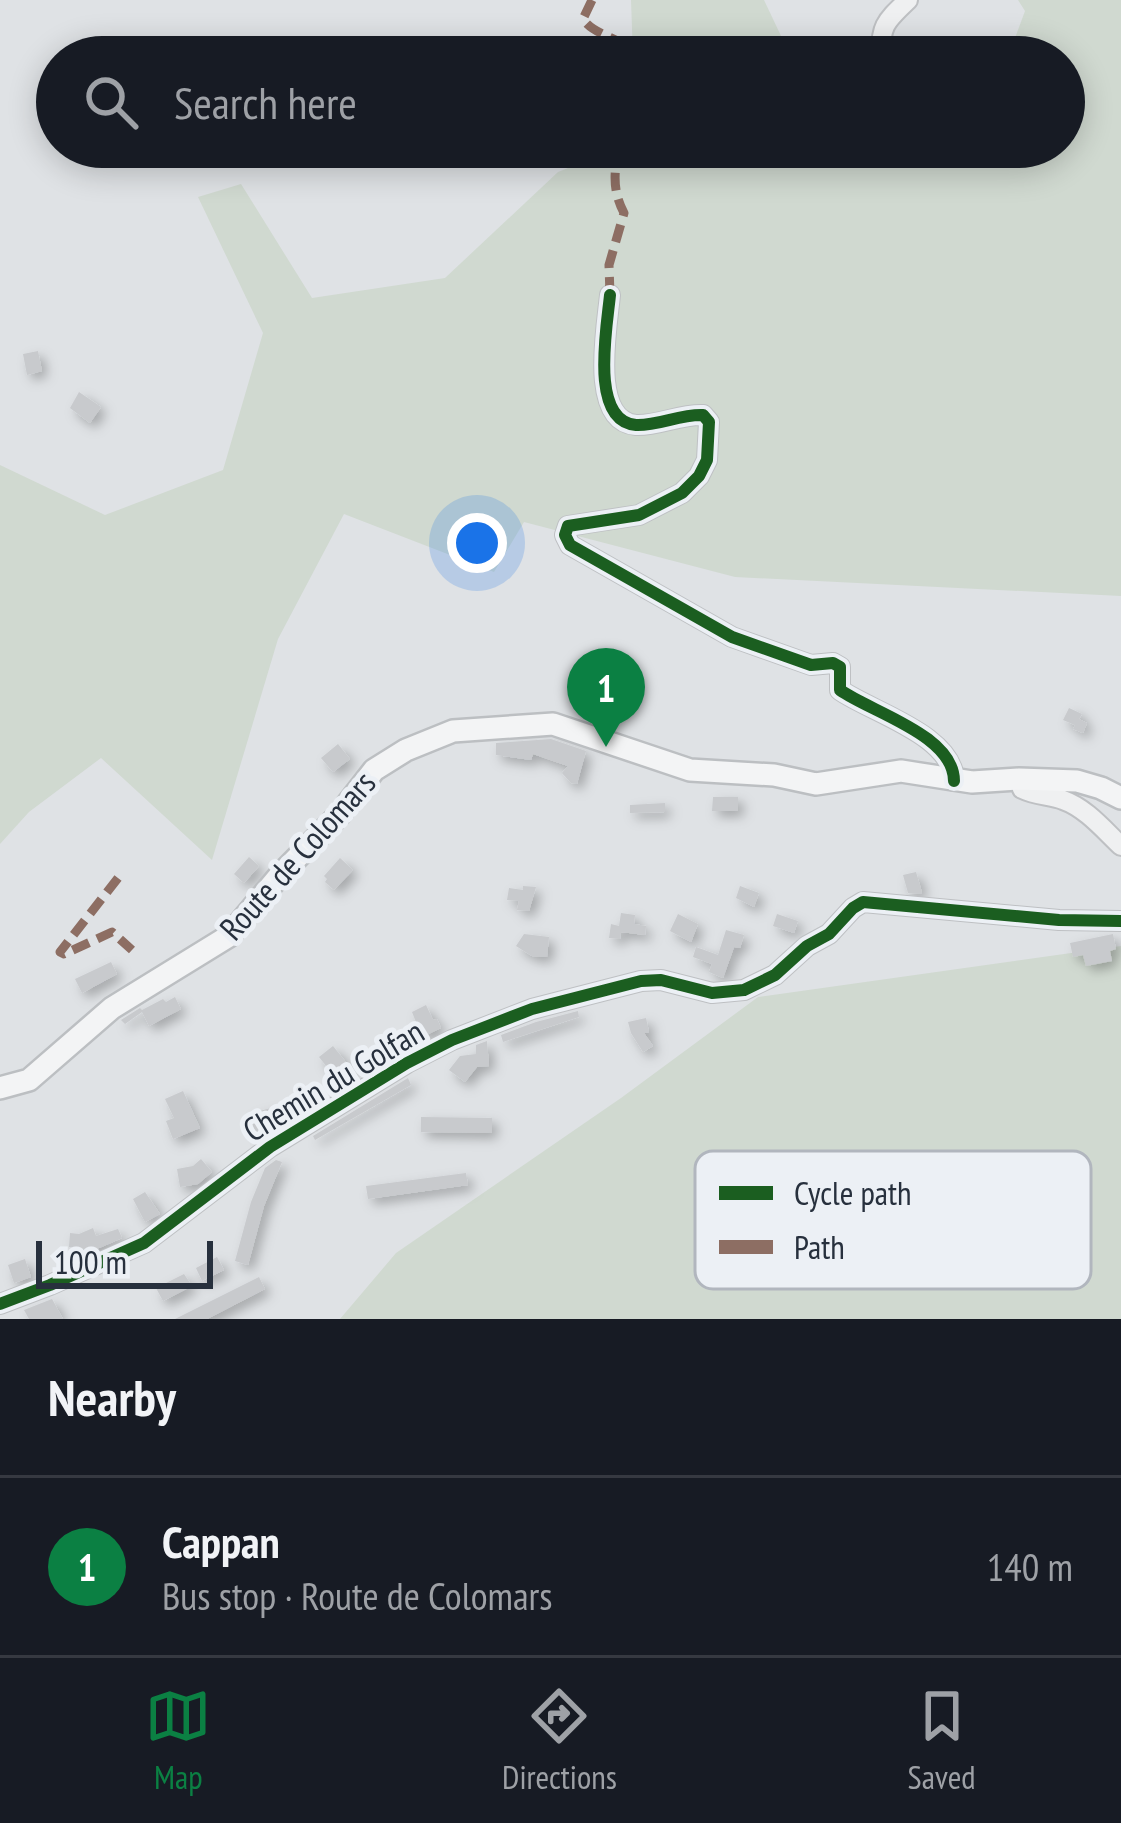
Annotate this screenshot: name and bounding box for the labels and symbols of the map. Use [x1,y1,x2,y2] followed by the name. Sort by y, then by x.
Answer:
[447,513,507,573] your location
[567,648,645,747] pin: 1
[210,762,384,948] street label: Route de Colomars
[235,1009,431,1151] street label: Chemin du Golfan
[695,1151,1091,1289] legend
[794,1171,912,1214] text: Cycle path
[794,1225,845,1268] text: Path
[36,1235,213,1288] scale bar

